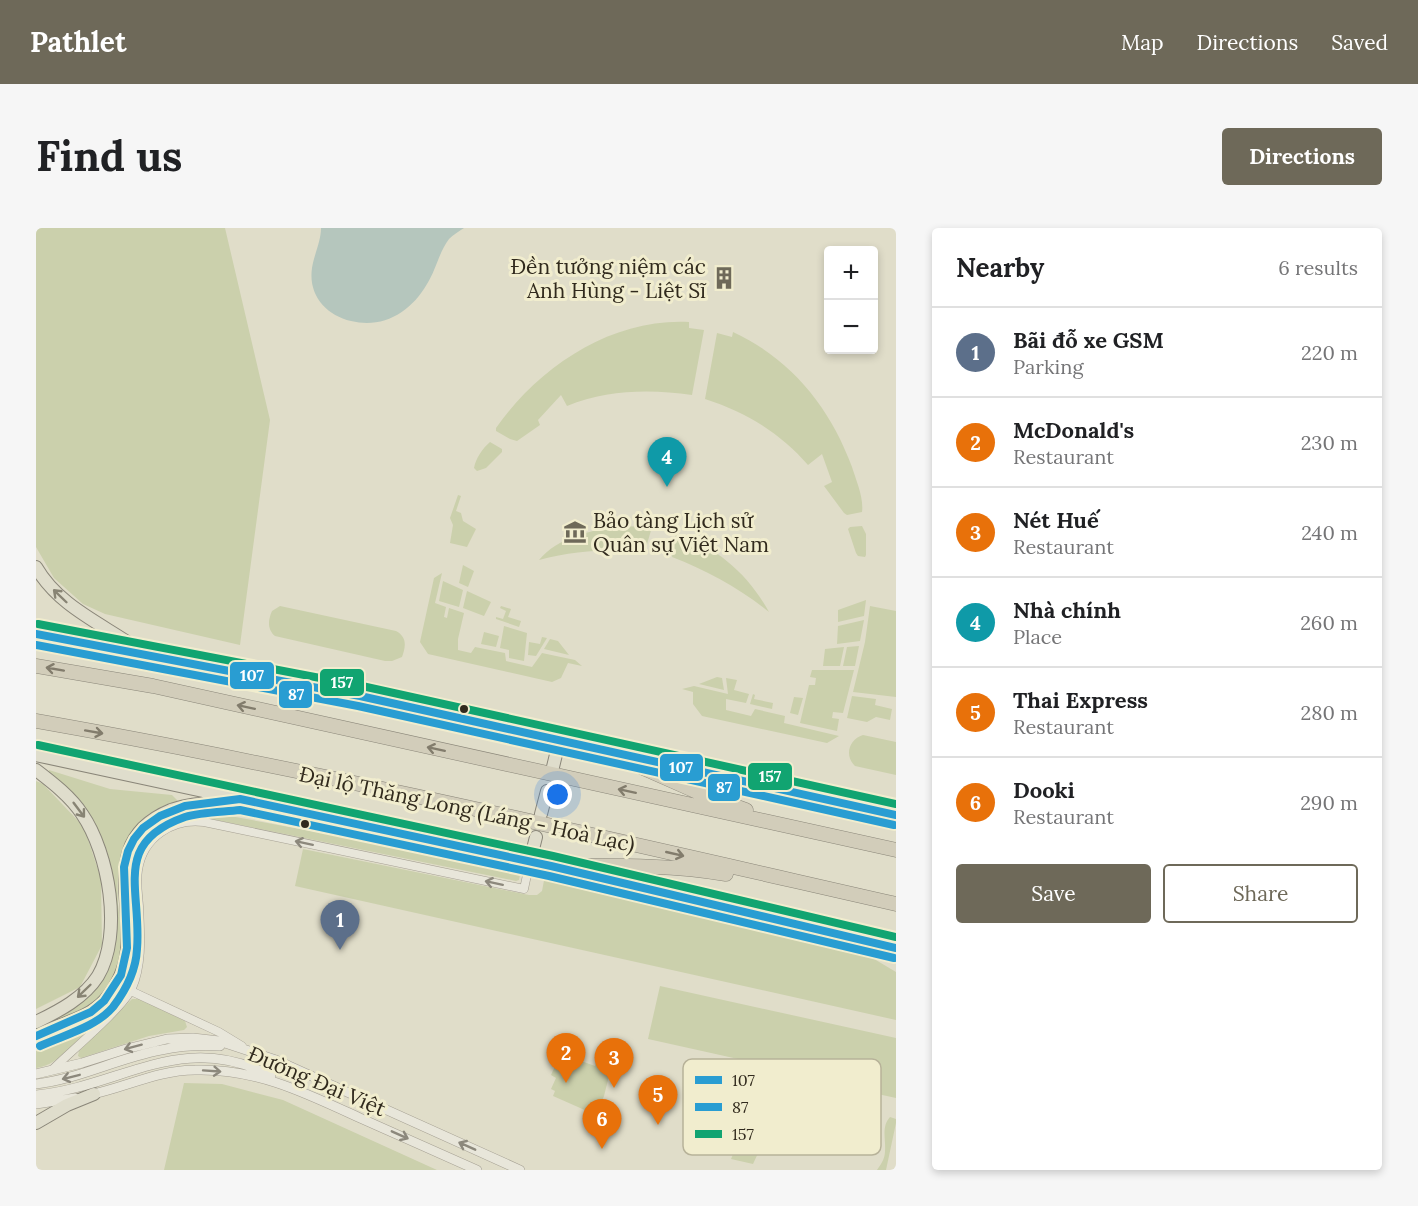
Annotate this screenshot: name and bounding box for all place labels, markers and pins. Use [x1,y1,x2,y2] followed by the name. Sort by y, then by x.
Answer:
[510,253,707,304] place label: Đền tưởng niệm các Anh Hùng - Liệt Sĩ
[711,265,737,291] building icon: Đền tưởng niệm các Anh Hùng - Liệt Sĩ
[648,438,686,487] pin: 4
[593,507,769,558] place label: Bảo tàng Lịch sử Quân sự Việt Nam
[562,519,588,545] museum icon: Bảo tàng Lịch sử Quân sự Việt Nam
[458,703,470,715] unlabelled marker
[299,818,311,830] unlabelled marker
[320,900,360,950] pin: 1
[546,1034,586,1083] pin: 2
[594,1038,634,1088] pin: 3
[638,1076,678,1125] pin: 5
[582,1100,622,1149] pin: 6

